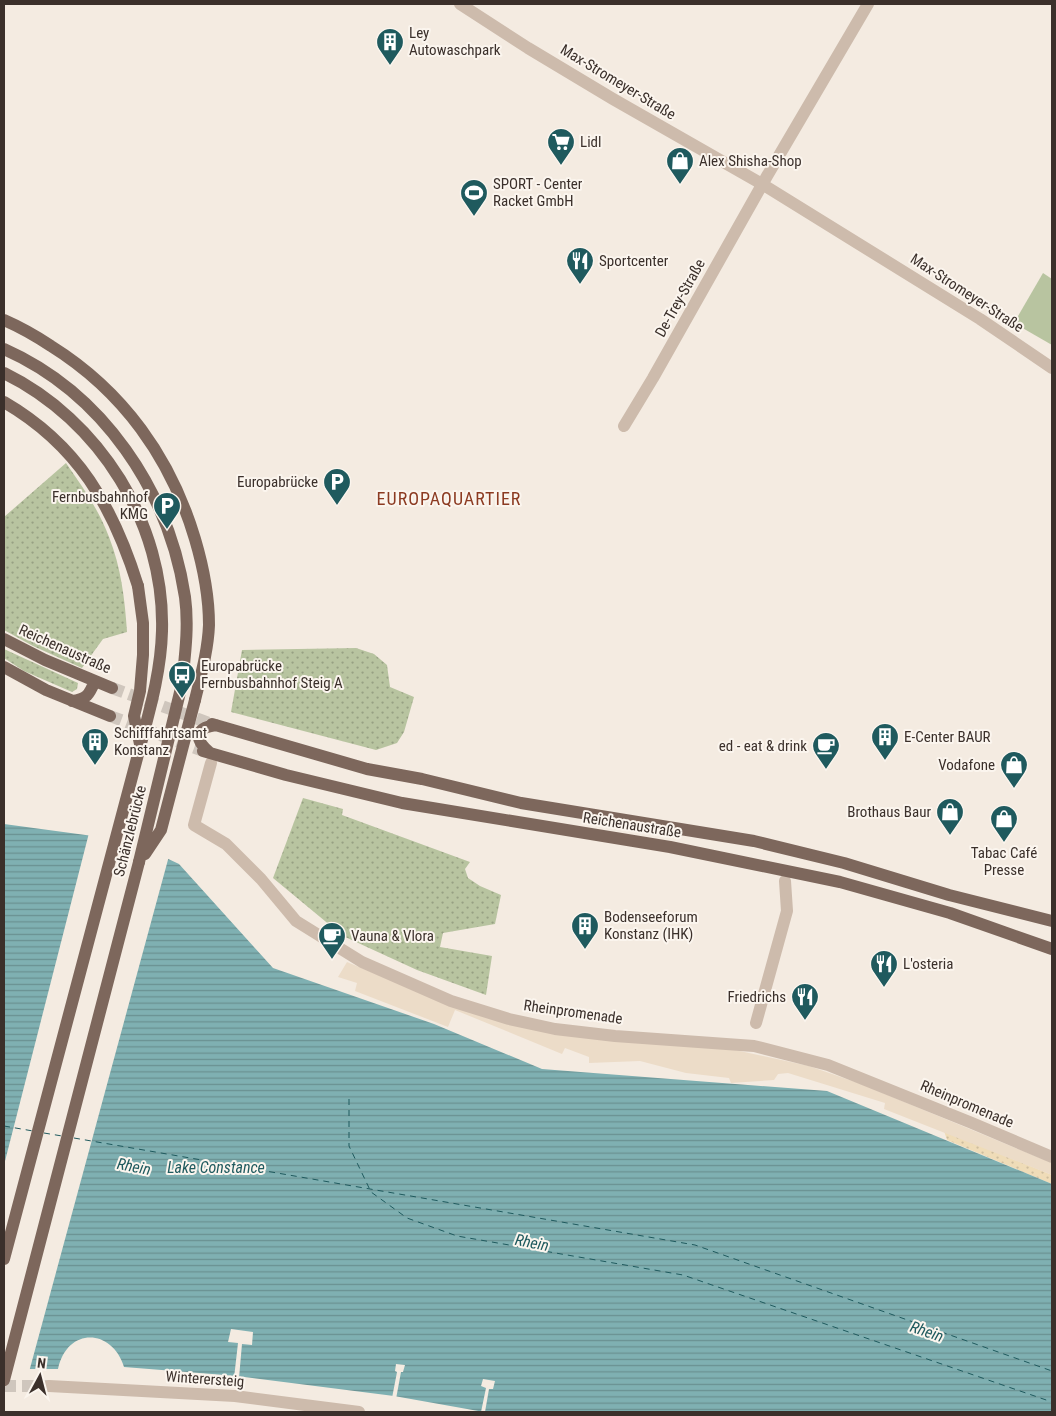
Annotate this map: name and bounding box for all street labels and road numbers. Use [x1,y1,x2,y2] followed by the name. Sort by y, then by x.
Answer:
[557,40,679,124] street label: Max-Stromeyer-Straße
[907,250,1027,336] street label: Max-Stromeyer-Straße
[651,256,709,340] street label: De-Trey-Straße
[16,621,114,677] street label: Reichenaustraße
[110,784,150,878] street label: Schänzlebrücke
[582,808,682,842] street label: Reichenaustraße
[522,996,624,1028] street label: Rheinpromenade
[918,1076,1016,1132] street label: Rheinpromenade
[165,1367,245,1391] street label: Winterersteig

